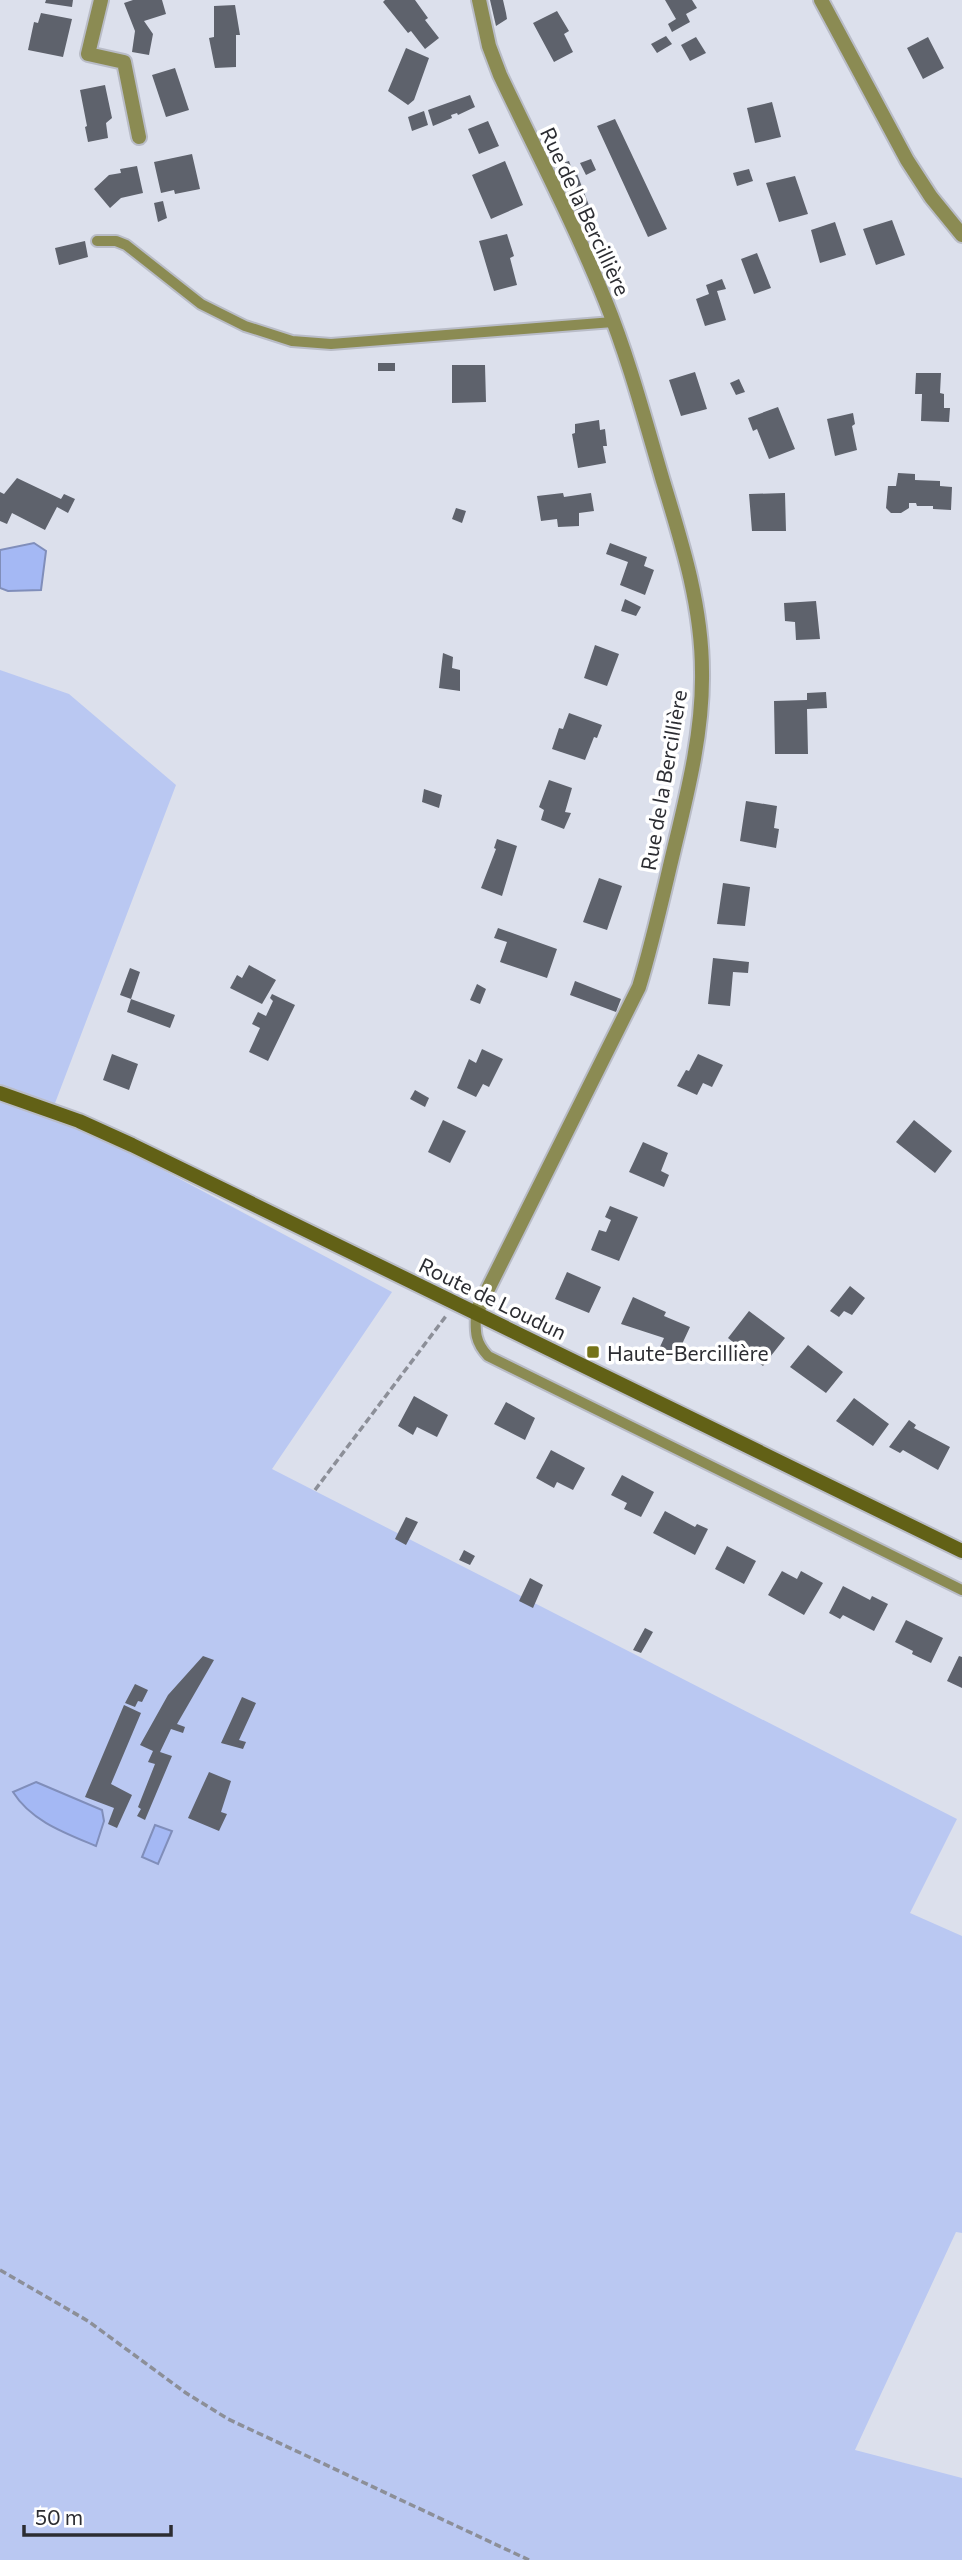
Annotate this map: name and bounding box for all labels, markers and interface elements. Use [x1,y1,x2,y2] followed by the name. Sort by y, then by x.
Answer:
[536,123,636,299] street label: Rue de la Bercillière
[635,688,691,872] street label: Rue de la Bercillière
[415,1252,571,1344] street label: Route de Loudun
[607,1340,769,1365] place label: Haute-Bercillière
[585,1344,601,1360] marker: Haute-Bercillière
[24,2494,172,2538] scale bar
[35,2504,83,2529] text: 50 m

